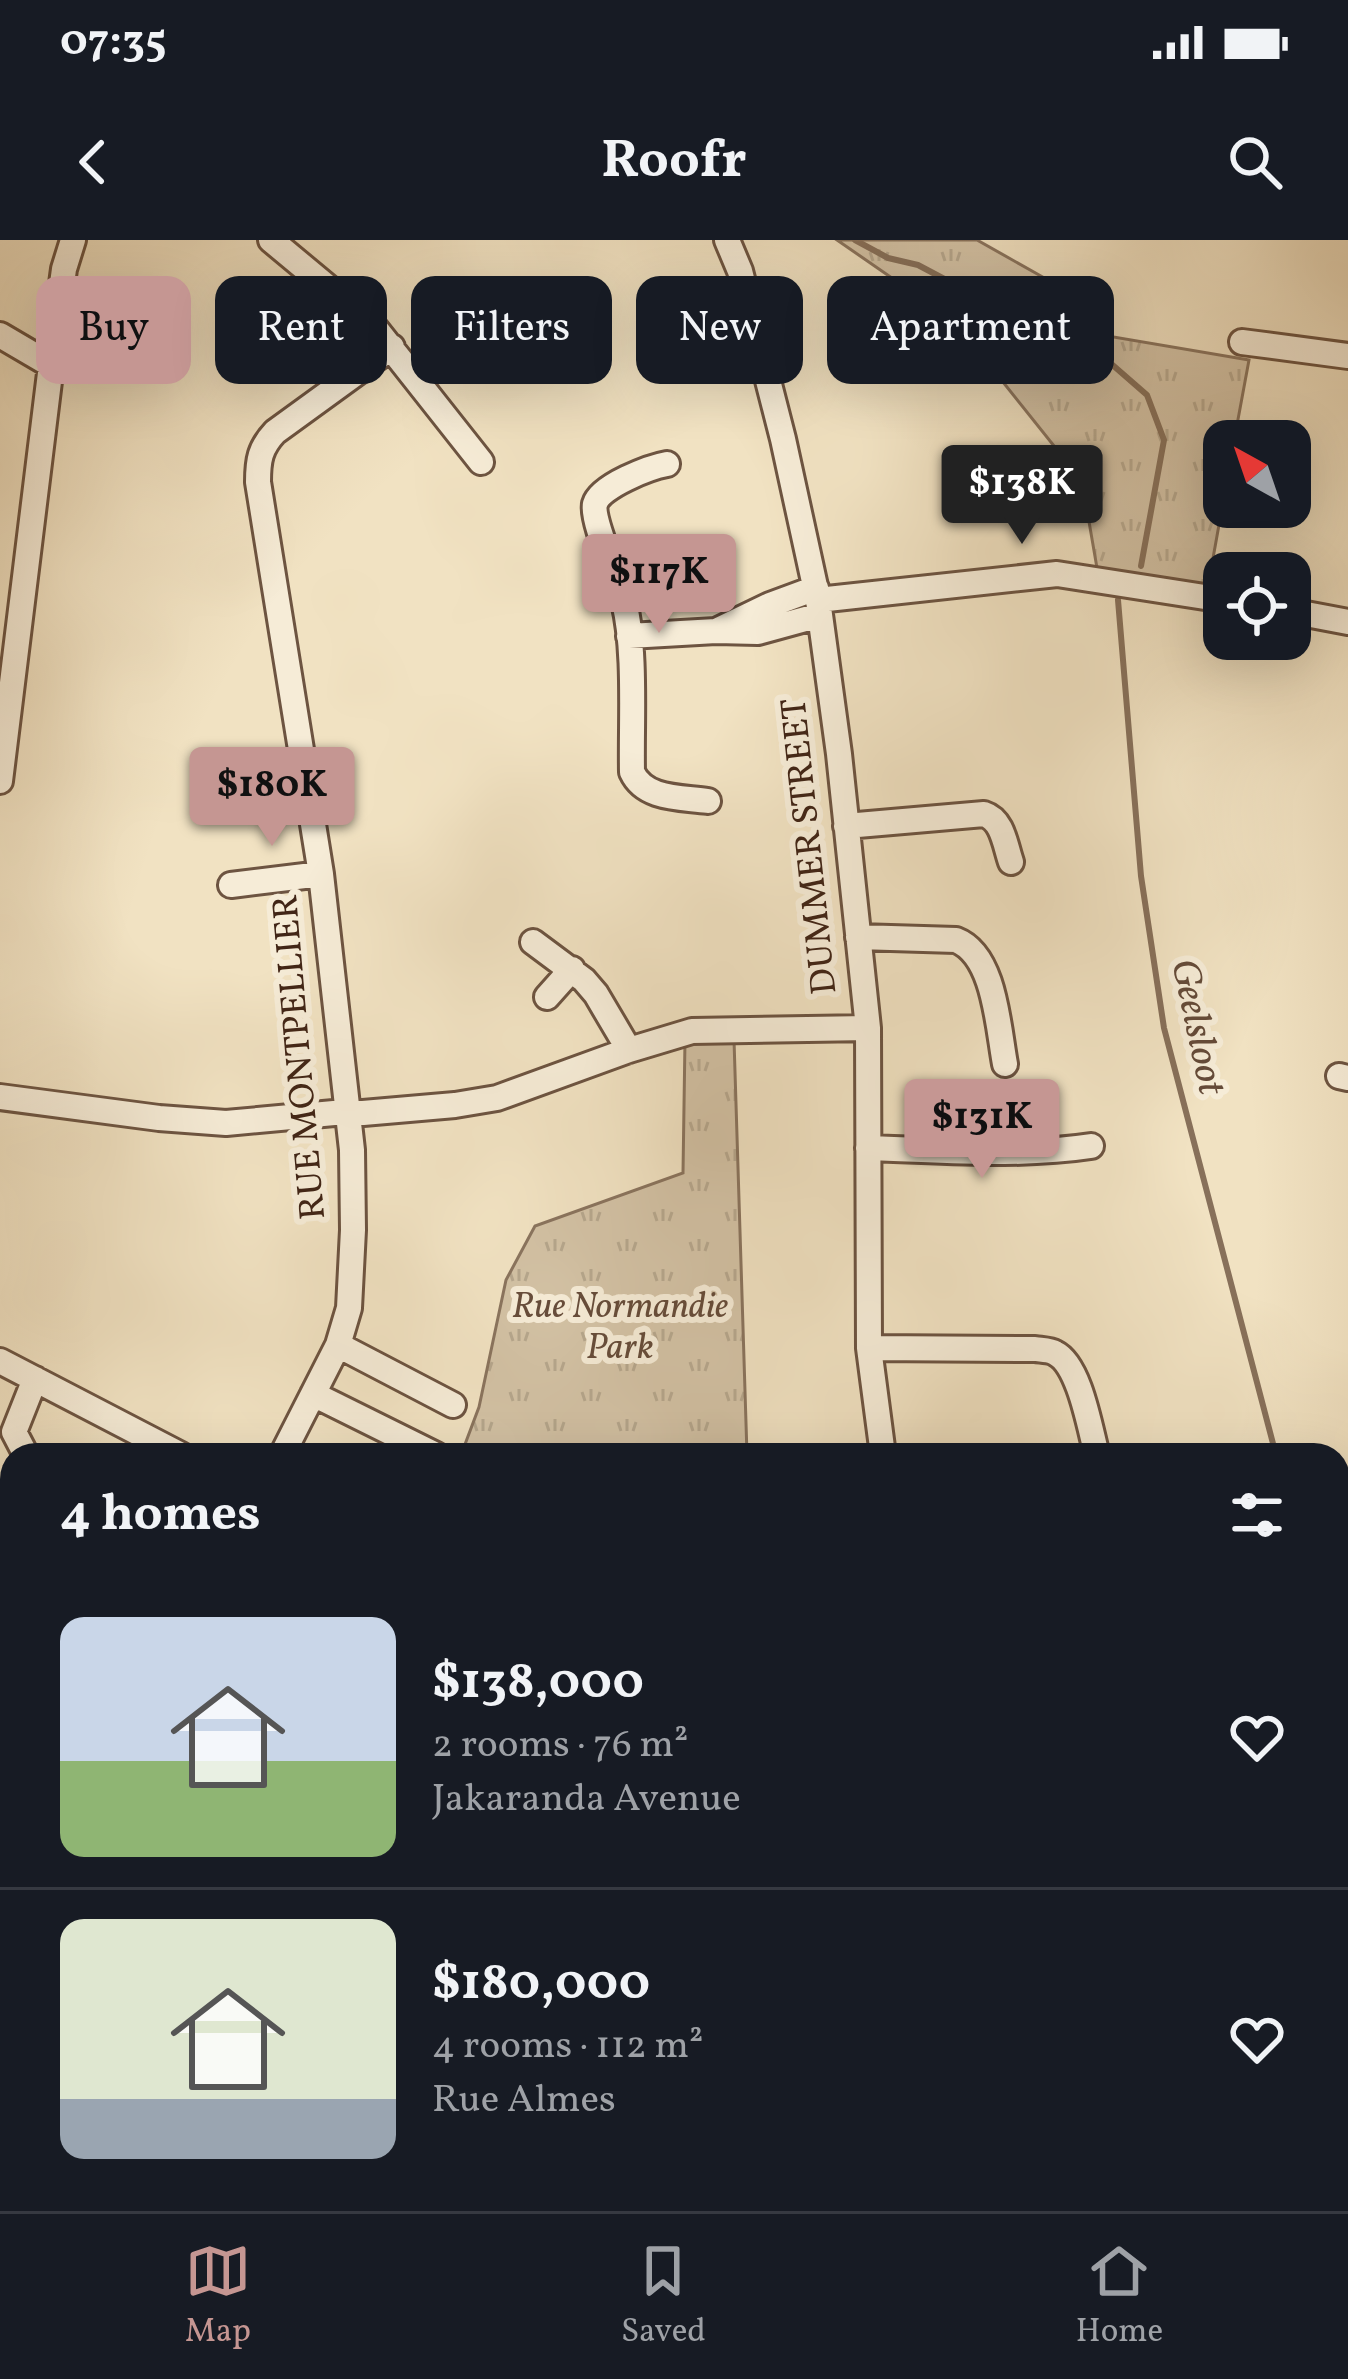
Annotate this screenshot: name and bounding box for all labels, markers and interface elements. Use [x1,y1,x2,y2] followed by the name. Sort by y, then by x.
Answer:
[60,11,167,74] text: 07:35
[601,125,747,200] text: Roofr
[60,129,126,195] icon: back
[1222,129,1288,195] icon: search
[36,276,191,384] chip: Buy
[215,276,387,384] chip: Rent
[411,276,612,384] chip: Filters
[636,276,803,384] chip: New
[827,276,1114,384] chip: Apartment
[1203,420,1311,528] north arrow
[1203,420,1311,660] map controls
[938,445,1106,547] pin: $138K
[969,457,1075,511] text: $138K
[575,534,743,636] pin: $117K
[609,546,709,600] text: $117K
[1203,552,1311,660] button: locate
[771,695,851,997] street label: DUMMER STREET
[188,747,356,849] pin: $180K
[217,759,327,813] text: $180K
[262,892,340,1222] street label: RUE MONTPELLIER
[1155,954,1237,1101] water label: Geelsloot
[898,1079,1066,1181] pin: $131K
[931,1091,1033,1145] text: $131K
[512,1283,728,1374] park label: Rue Normandie Park
[60,1480,261,1551] text: 4 homes
[1224,1482,1290,1548] icon: filters
[432,1648,644,1719] text: $138,000
[156,1665,300,1809] icon: home
[1224,1704,1290,1770] icon: heart
[432,1719,688,1773] text: 2 rooms · 76 m²
[432,1773,741,1827] text: Jakaranda Avenue
[432,1949,650,2020] text: $180,000
[156,1967,300,2111] icon: home
[1224,2006,1290,2072] icon: heart
[432,2020,703,2074] text: 4 rooms · 112 m²
[432,2074,616,2128] text: Rue Almes
[185,2238,251,2356] tab: Map
[621,2238,706,2356] tab: Saved
[1076,2238,1163,2356] tab: Home

